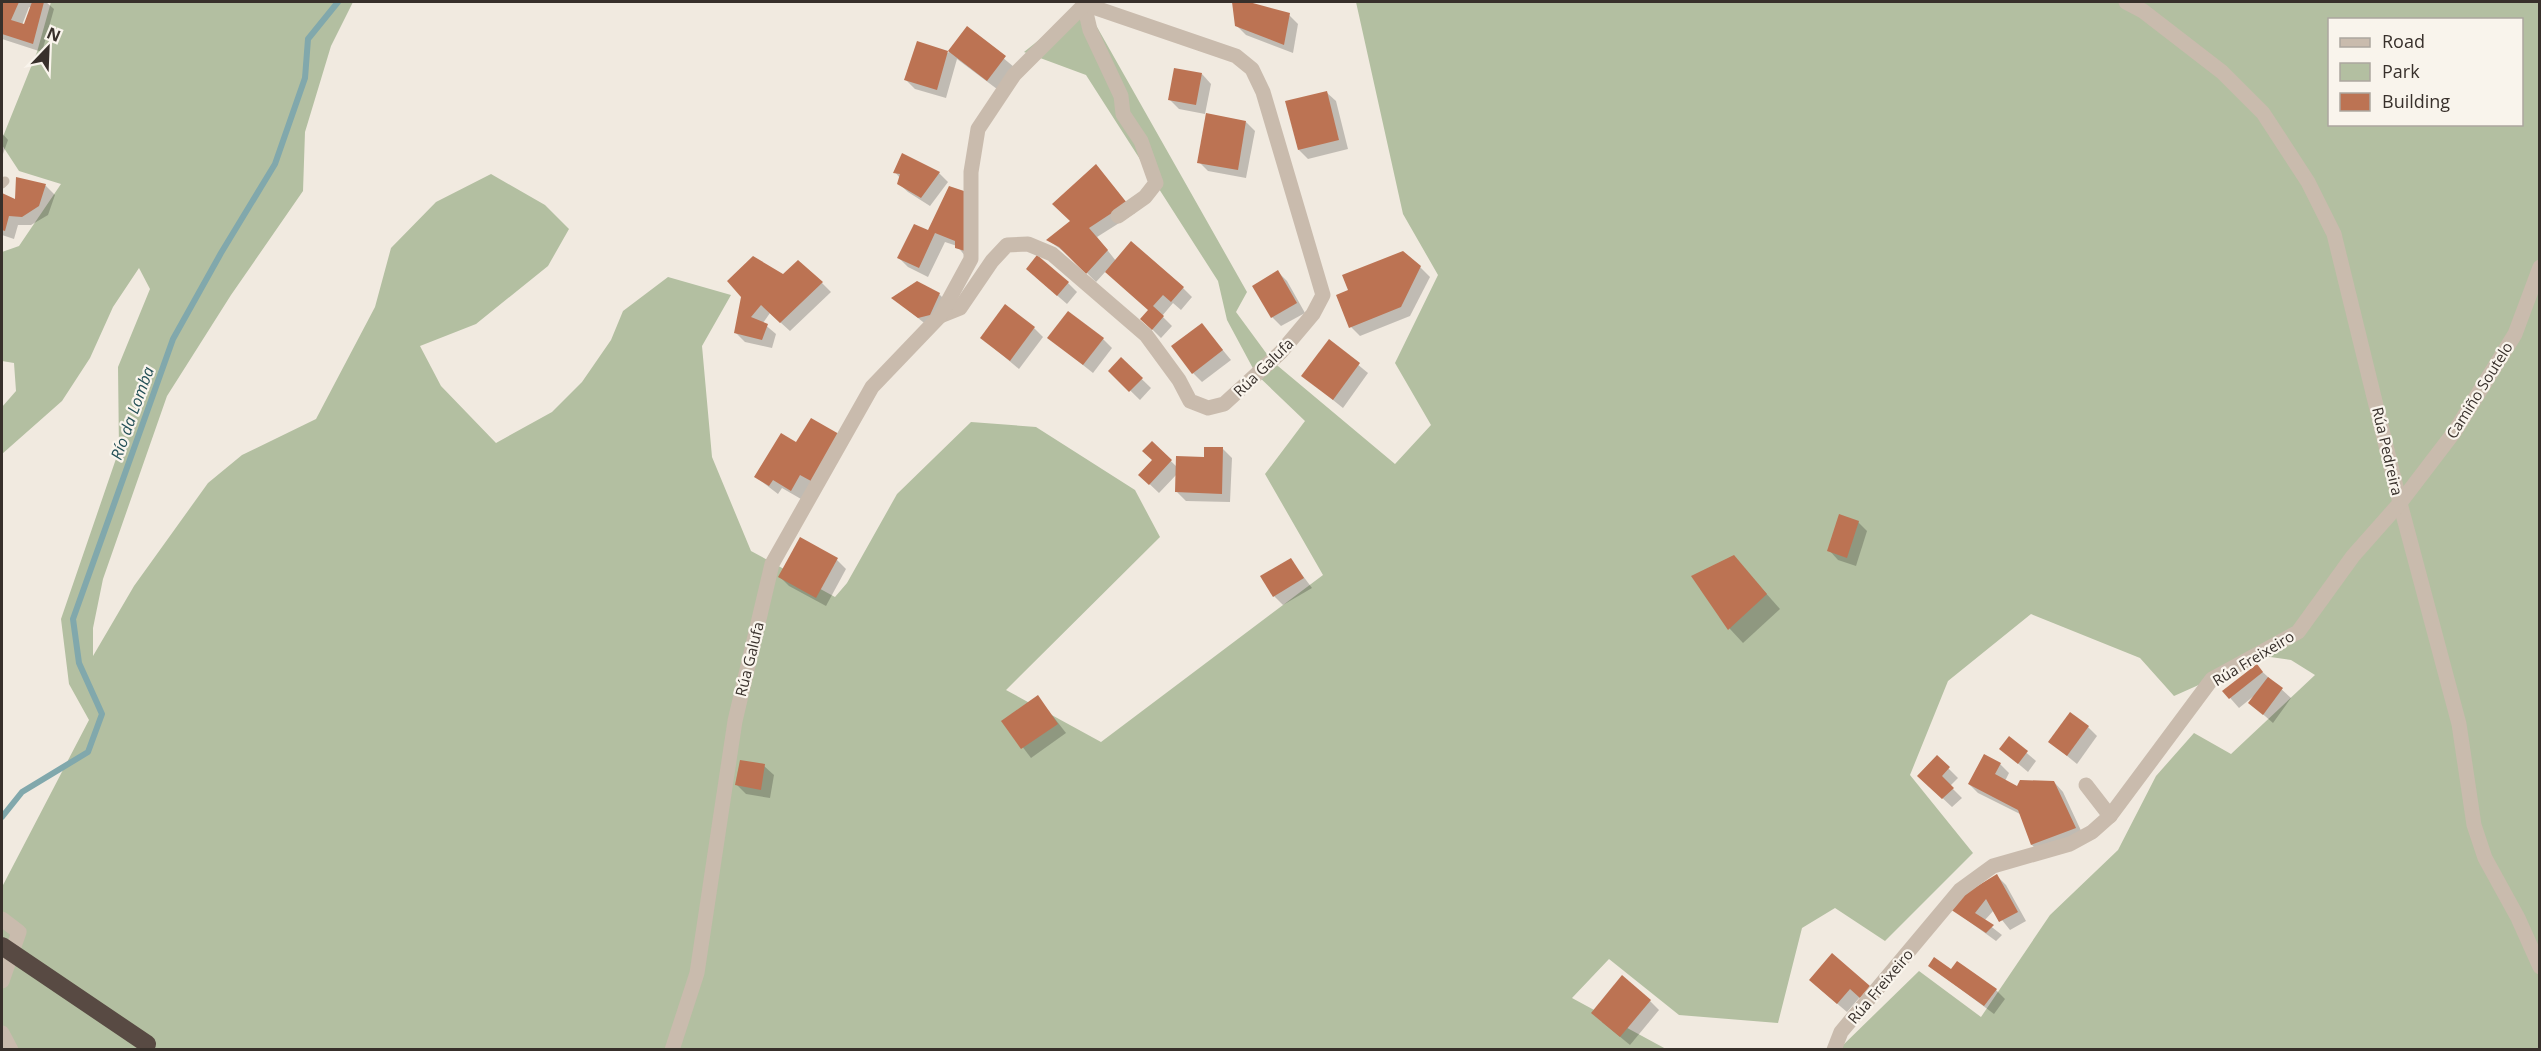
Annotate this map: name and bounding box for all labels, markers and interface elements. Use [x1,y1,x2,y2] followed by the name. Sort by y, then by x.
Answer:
[18,18,78,78] north arrow
[2328,18,2523,126] legend
[44,22,64,47] text: N
[2382,29,2425,53] text: Road
[2382,59,2420,83] text: Park
[2382,89,2450,113] text: Building
[1229,333,1297,401] street label: Rúa Galufa
[2441,338,2517,442] street label: Camiño Soutelo
[105,363,159,463] water label: Río da Lomba
[2368,405,2408,497] street label: Rúa Pedreira
[730,620,768,698] street label: Rúa Galufa
[2208,626,2298,690] street label: Rúa Freixeiro
[1843,944,1917,1028] street label: Rúa Freixeiro

